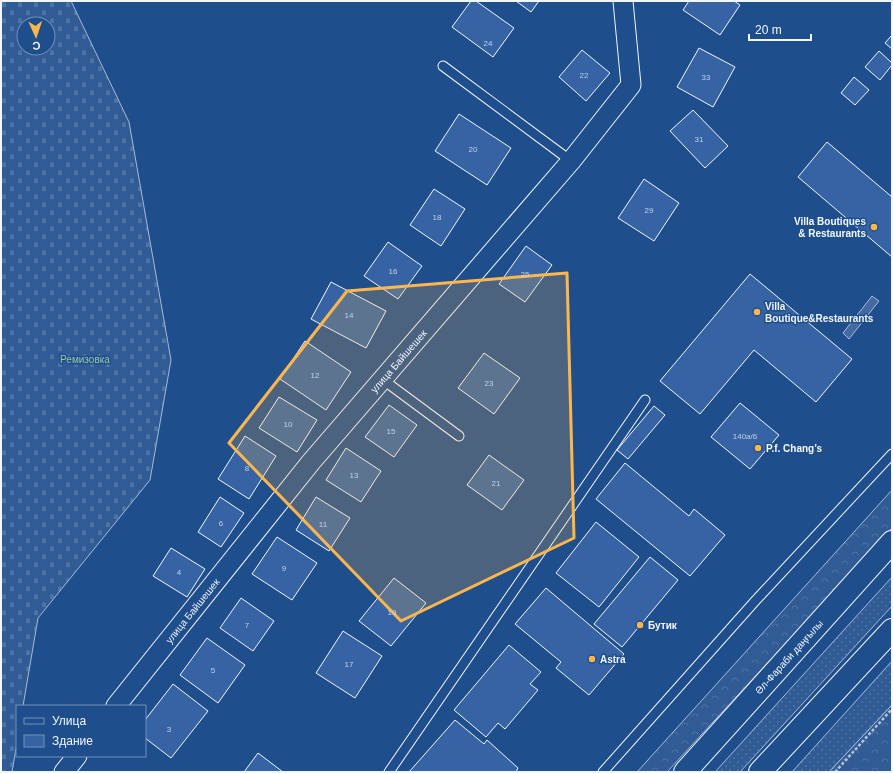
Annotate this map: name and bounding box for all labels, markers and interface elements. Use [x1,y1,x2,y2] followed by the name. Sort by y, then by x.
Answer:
[16,16,56,56] north arrow
[749,16,811,42] scale bar
[755,23,782,37] text: 20 m
[484,39,493,48] house number: 24
[32,40,41,52] text: С
[580,71,589,80] house number: 22
[702,73,711,82] house number: 33
[695,135,704,144] house number: 31
[469,145,478,154] house number: 20
[645,206,654,215] house number: 29
[433,213,442,222] house number: 18
[794,216,866,239] place label: Villa Boutiques & Restaurants
[869,222,879,232] marker: Villa Boutiques & Restaurants
[389,267,398,276] house number: 16
[521,270,530,279] house number: 25
[765,301,874,324] place label: Villa Boutique&Restaurants
[752,307,762,317] marker: Villa Boutique&Restaurants
[345,311,354,320] house number: 14
[369,327,429,395] street label: улица Байшешек
[60,354,110,365] park label: Ремизовка
[311,371,320,380] house number: 12
[485,379,494,388] house number: 23
[284,420,293,429] house number: 10
[387,427,396,436] house number: 15
[733,432,758,441] house number: 140а/6
[753,443,763,453] marker: P.f. Chang’s
[766,443,823,454] place label: P.f. Chang’s
[245,464,250,473] house number: 8
[350,471,359,480] house number: 13
[492,479,501,488] house number: 21
[219,519,224,528] house number: 6
[319,520,328,529] house number: 11
[282,564,287,573] house number: 9
[177,568,182,577] house number: 4
[163,576,222,646] street label: улица Байшешек
[388,608,397,617] house number: 19
[753,618,825,696] street label: Әл-Фараби даңғылы
[635,620,645,630] marker: Бутик
[648,620,678,631] place label: Бутик
[245,621,250,630] house number: 7
[587,654,597,664] marker: Astra
[600,654,626,665] place label: Astra
[345,660,354,669] house number: 17
[211,666,216,675] house number: 5
[16,705,146,757] legend
[52,714,86,728] text: Улица
[167,725,172,734] house number: 3
[52,734,93,748] text: Здание

